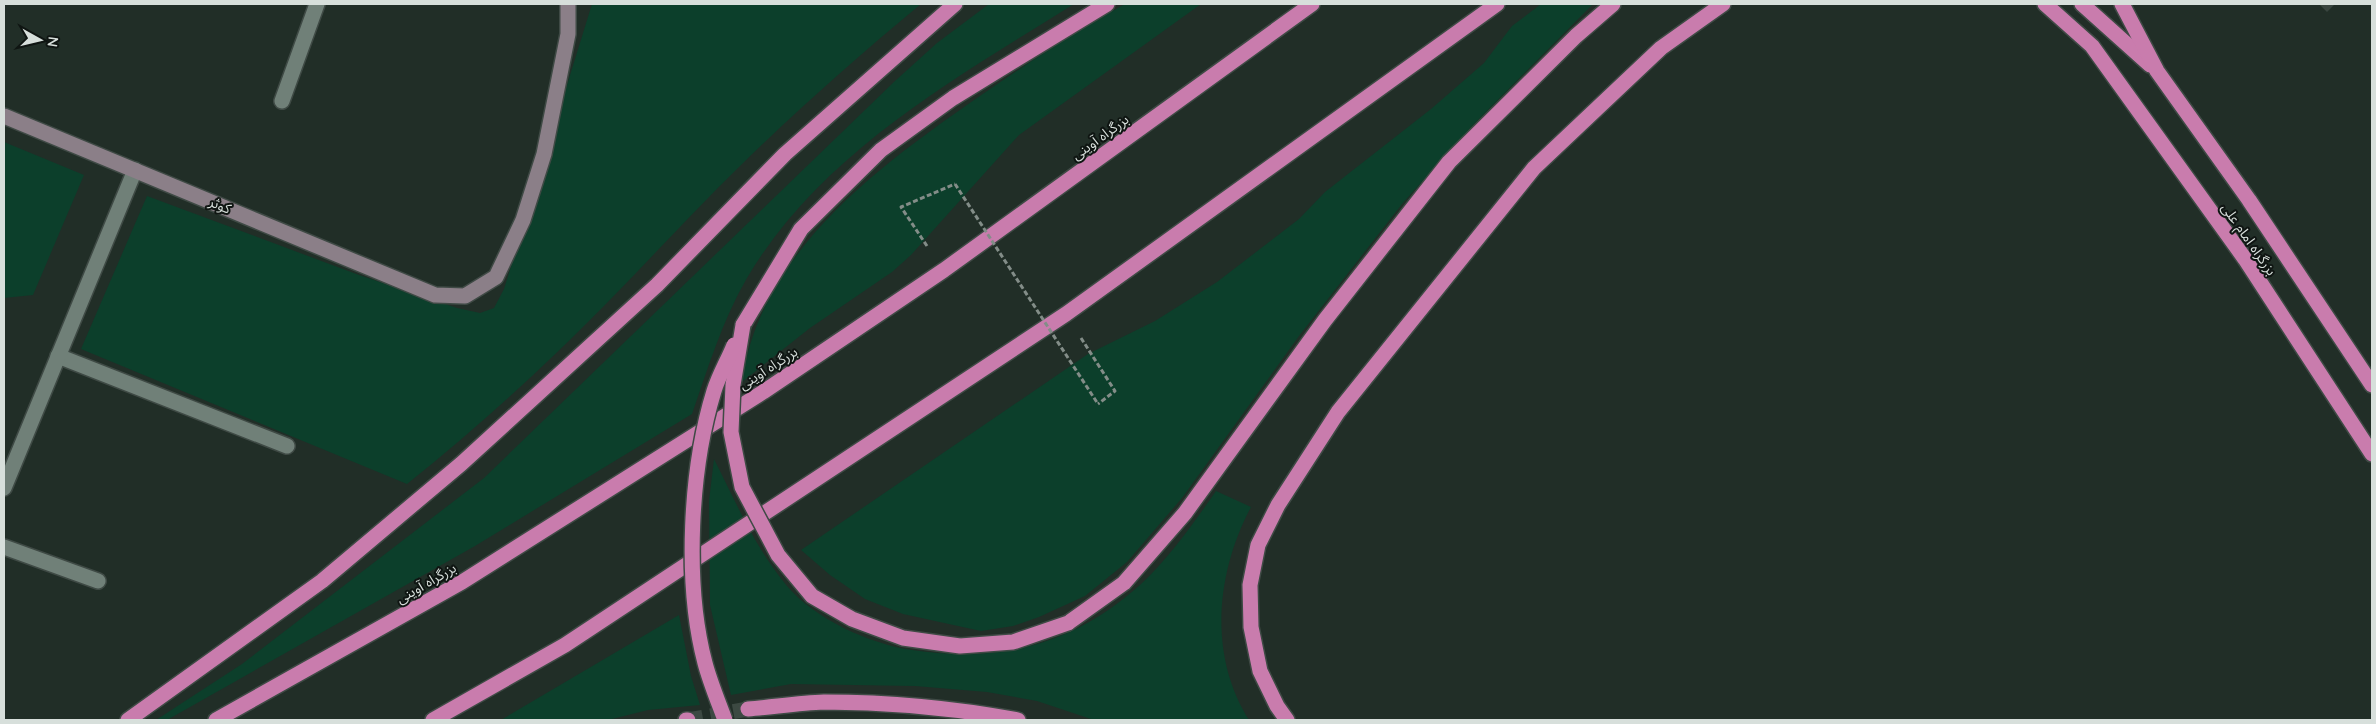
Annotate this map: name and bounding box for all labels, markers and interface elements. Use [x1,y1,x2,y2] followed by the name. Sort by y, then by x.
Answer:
[15,15,65,65] north arrow
[43,35,63,48] text: N
[1068,110,1132,164] street label: بزرگراه آوینی
[205,192,234,218] street label: کوثر
[2216,199,2281,280] street label: بزرگراه امام علی
[735,342,801,394] street label: بزرگراه آوینی
[393,558,460,607] street label: بزرگراه آوینی

